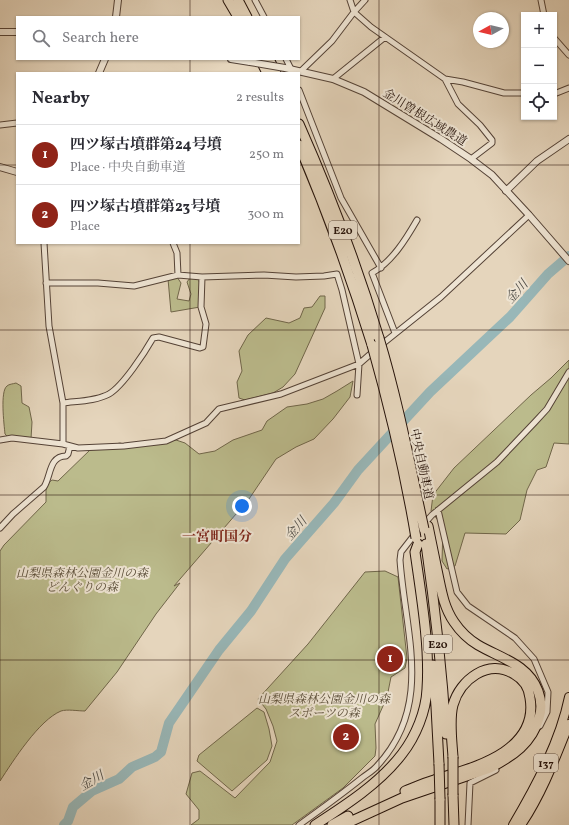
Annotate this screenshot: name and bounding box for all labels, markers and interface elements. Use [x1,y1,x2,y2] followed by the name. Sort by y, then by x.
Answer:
[473,12,509,48] north arrow
[521,12,557,120] map controls
[521,12,557,48] button: +
[16,16,300,60] search box
[30,27,52,49] icon: search
[62,28,139,49] text: Search here
[521,48,557,84] button: −
[521,84,557,120] button: locate
[380,86,469,150] street label: 金川曽根広域農道
[32,87,90,110] text: Nearby
[236,89,284,107] text: 2 results
[70,135,222,156] text: 四ツ塚古墳群第24号墳
[42,146,48,164] text: 1
[249,146,284,164] text: 250 m
[70,159,186,177] text: Place · 中央自動車道
[70,197,220,218] text: 四ツ塚古墳群第23号墳
[42,206,48,224] text: 2
[248,206,284,224] text: 300 m
[70,218,100,236] text: Place
[329,221,357,239] road number: E20
[502,275,534,308] water label: 金川
[406,427,436,501] street label: 中央自動車道
[232,496,252,516] your location
[281,512,313,545] water label: 金川
[182,528,252,547] district label: 一宮町国分
[16,566,150,596] park label: 山梨県森林公園金川の森 どんぐりの森
[424,635,452,653] road number: E20
[377,644,403,674] pin: 1
[258,692,392,722] park label: 山梨県森林公園金川の森 スポーツの森
[333,722,359,752] pin: 2
[534,754,558,772] road number: 137
[76,766,109,796] water label: 金川

